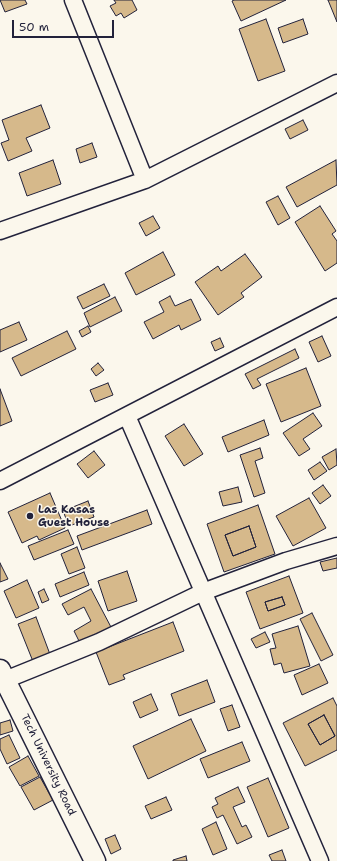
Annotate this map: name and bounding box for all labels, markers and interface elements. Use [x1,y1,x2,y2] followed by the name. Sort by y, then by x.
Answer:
[14,12,116,38] scale bar
[19,19,49,35] text: 50 m
[38,503,110,529] place label: Las Kasas Guest House
[25,511,35,521] marker: Las Kasas Guest House
[18,712,78,818] street label: Tech University Road

